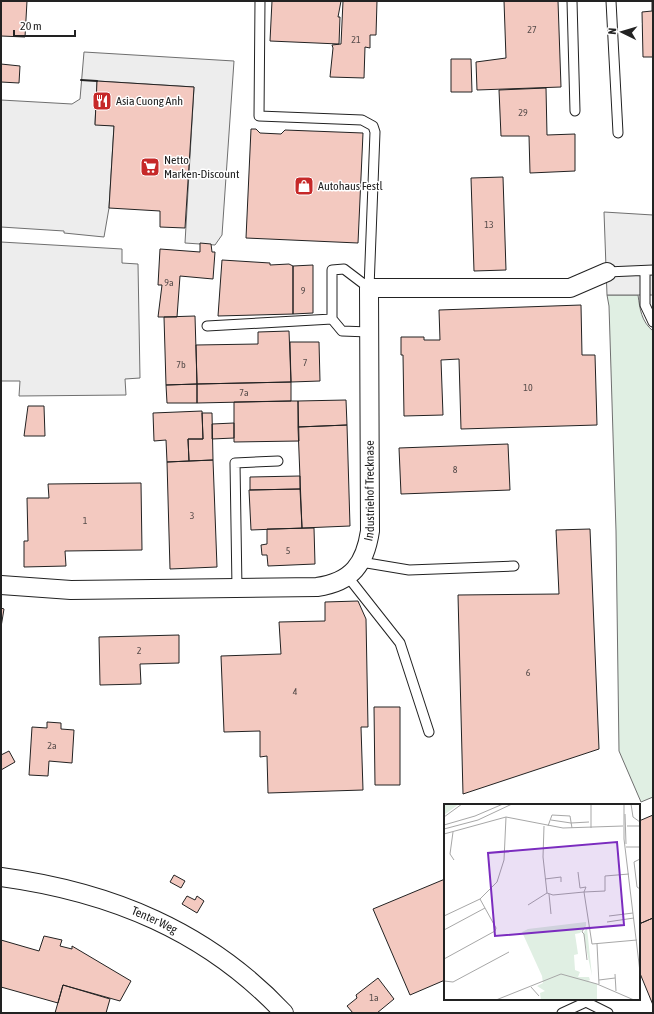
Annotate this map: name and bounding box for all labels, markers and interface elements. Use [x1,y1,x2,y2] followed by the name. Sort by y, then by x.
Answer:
[14,12,75,38] scale bar
[602,12,642,52] north arrow
[20,19,42,33] text: 20 m
[527,24,537,35] house number: 27
[606,27,618,35] text: N
[351,34,361,45] house number: 21
[91,90,113,112] restaurant icon: Asia Cuong Anh
[116,94,183,108] place label: Asia Cuong Anh
[518,107,528,118] house number: 29
[164,153,240,181] place label: Netto Marken-Discount
[139,156,161,178] supermarket icon: Netto Marken-Discount
[293,175,315,197] shop icon: Autohaus Festl
[318,179,383,193] place label: Autohaus Festl
[484,219,494,230] house number: 13
[164,277,174,288] house number: 9a
[301,285,306,296] house number: 9
[303,357,308,368] house number: 7
[176,359,186,370] house number: 7b
[523,382,533,393] house number: 10
[239,387,249,398] house number: 7a
[361,440,377,542] street label: Industriehof Trecknase
[453,464,458,475] house number: 8
[190,510,195,521] house number: 3
[83,515,88,526] house number: 1
[286,545,291,556] house number: 5
[137,645,142,656] house number: 2
[526,667,531,678] house number: 6
[293,686,298,697] house number: 4
[47,740,57,751] house number: 2a
[444,804,640,1000] inset map
[130,904,180,937] street label: Tenter Weg
[369,992,379,1003] house number: 1a

